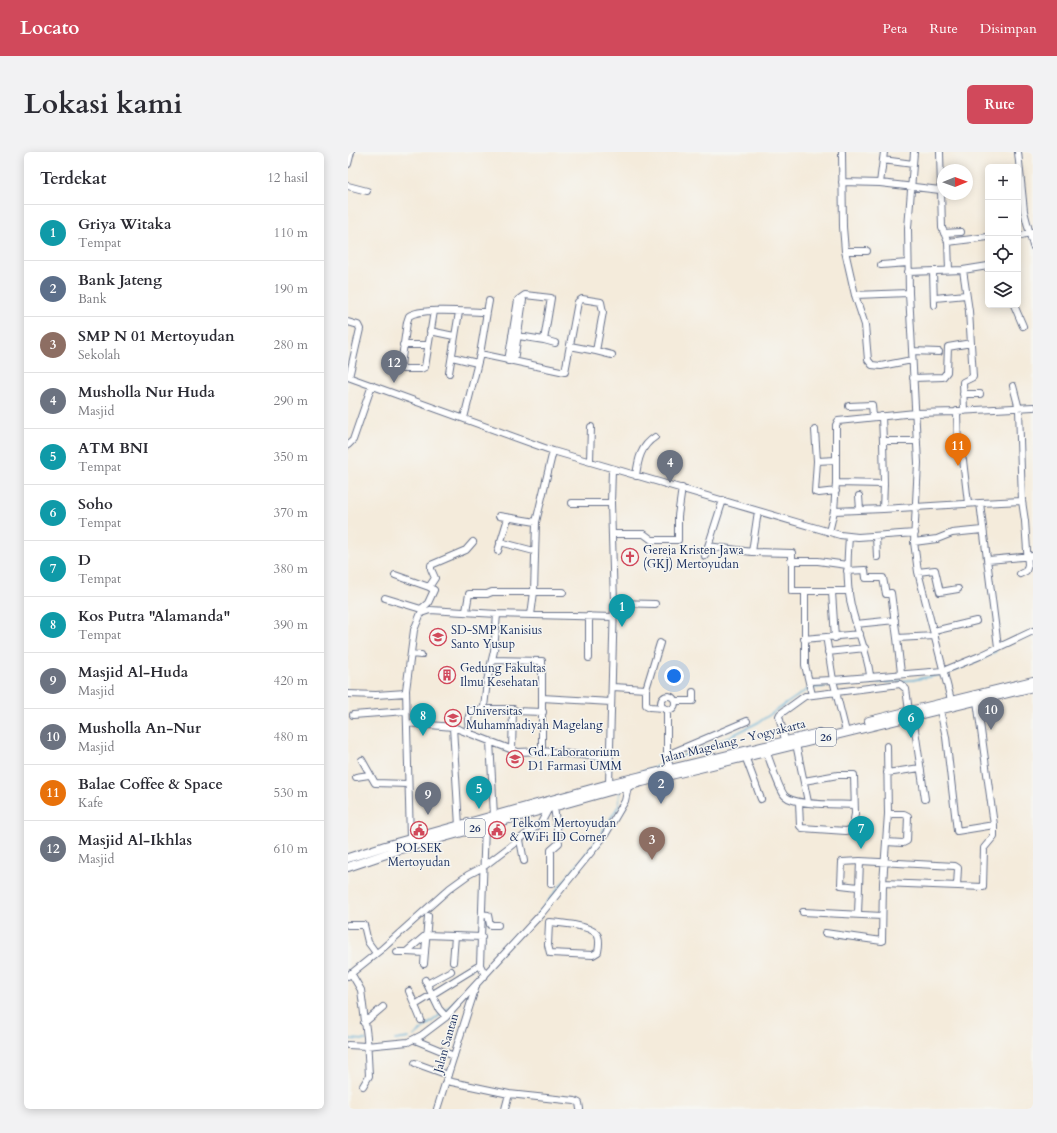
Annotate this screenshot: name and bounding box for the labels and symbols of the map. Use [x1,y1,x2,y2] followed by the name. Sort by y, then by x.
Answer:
[937,164,973,200] north arrow
[381,350,407,383] pin: 12
[945,433,971,466] pin: 11
[657,450,683,483] pin: 4
[643,542,744,572] place label: Gereja Kristen Jawa (GKJ) Mertoyudan
[620,547,640,567] church icon: Gereja Kristen Jawa (GKJ) Mertoyudan
[609,594,635,627] pin: 1
[451,622,542,652] place label: SD-SMP Kanisius Santo Yusup
[428,627,448,647] school or university icon: SD-SMP Kanisius Santo Yusup
[460,660,546,690] place label: Gedung Fakultas Ilmu Kesehatan
[437,665,457,685] building icon: Gedung Fakultas Ilmu Kesehatan
[664,666,684,686] your location
[978,697,1004,730] pin: 10
[410,703,436,736] pin: 8
[466,703,603,733] place label: Universitas Muhammadiyah Magelang
[898,705,924,738] pin: 6
[443,708,463,728] school or university icon: Universitas Muhammadiyah Magelang
[657,715,808,767] street label: Jalan Magelang - Yogyakarta
[816,728,836,746] road number: 26
[528,744,623,774] place label: Gd. Laboratorium D1 Farmasi UMM
[505,749,525,769] school or university icon: Gd. Laboratorium D1 Farmasi UMM
[648,771,674,804] pin: 2
[466,776,492,809] pin: 5
[415,782,441,815] pin: 9
[510,815,616,845] place label: Telkom Mertoyudan & WiFi ID Corner
[848,816,874,849] pin: 7
[465,819,485,837] road number: 26
[409,820,429,840] public building icon: POLSEK Mertoyudan
[487,820,507,840] public building icon: Telkom Mertoyudan & WiFi ID Corner
[639,827,665,860] pin: 3
[388,840,451,870] place label: POLSEK Mertoyudan
[429,1011,462,1077] street label: Jalan Santan

